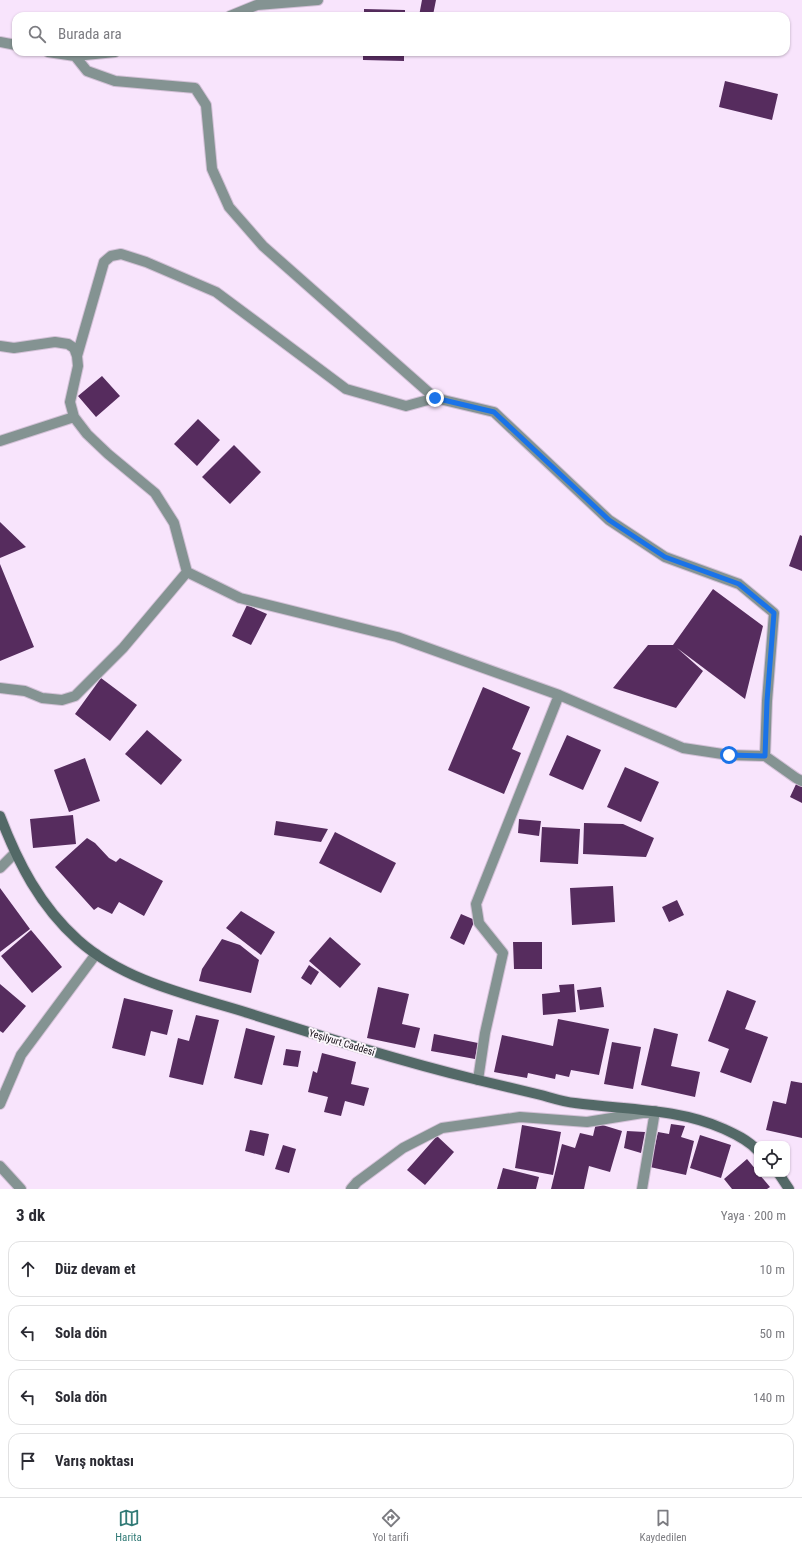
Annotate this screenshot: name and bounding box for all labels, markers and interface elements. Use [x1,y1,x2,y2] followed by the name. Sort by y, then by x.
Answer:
[12,12,790,56] search box
[26,23,48,45] icon: search
[58,25,122,43] text: Burada ara
[426,389,444,407] route end
[720,746,738,764] route start
[308,1027,376,1058] street label: Yeşilyurt Caddesi
[754,1141,790,1177] map controls
[754,1141,790,1177] button: locate
[16,1205,45,1225] text: 3 dk
[721,1208,786,1223] text: Yaya · 200 m
[17,1258,39,1280] icon: ahead
[55,1260,136,1278] text: Düz devam et
[759,1262,785,1277] text: 10 m
[17,1322,39,1344] icon: left
[55,1324,107,1342] text: Sola dön
[759,1326,785,1341] text: 50 m
[17,1386,39,1408] icon: left
[55,1388,107,1406] text: Sola dön
[753,1390,785,1405] text: 140 m
[17,1450,39,1472] icon: arrive
[55,1452,134,1470] text: Varış noktası
[115,1507,142,1544] tab: Harita
[372,1507,409,1544] tab: Yol tarifi
[639,1507,687,1544] tab: Kaydedilen

